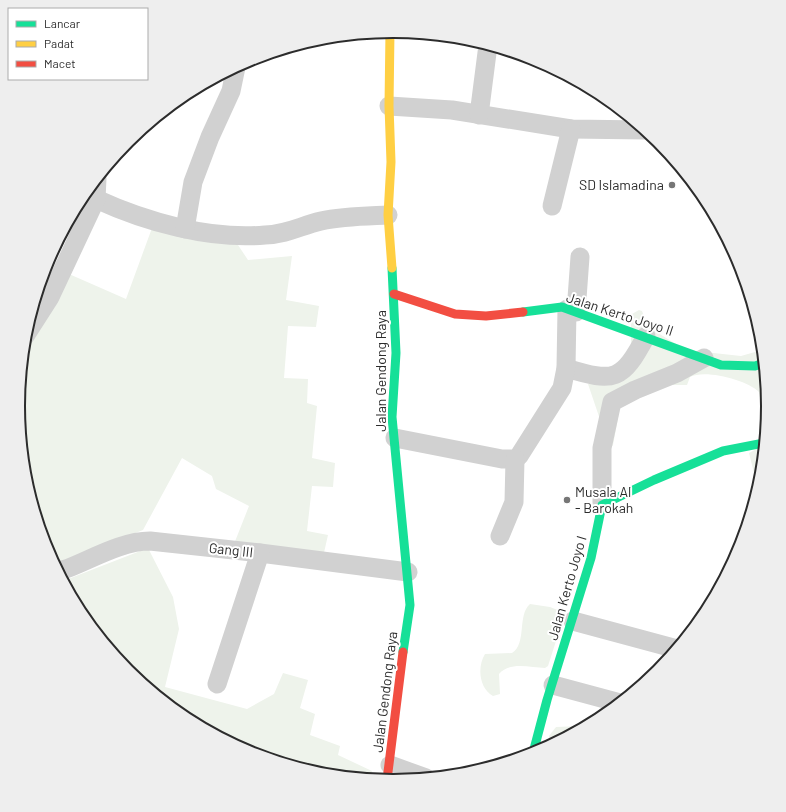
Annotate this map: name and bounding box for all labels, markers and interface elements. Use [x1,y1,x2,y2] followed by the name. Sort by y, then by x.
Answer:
[8,8,148,80] legend
[44,16,81,30] text: Lancar
[44,36,74,50] text: Padat
[44,56,76,70] text: Macet
[579,176,664,193] place label: SD Islamadina
[667,180,677,190] marker: SD Islamadina
[564,288,676,339] street label: Jalan Kerto Joyo II
[372,310,389,432] street label: Jalan Gendong Raya
[575,483,633,516] place label: Musala Al - Barokah
[562,495,572,505] marker: Musala Al - Barokah
[543,534,590,642] street label: Jalan Kerto Joyo I
[208,539,254,560] street label: Gang III
[369,631,400,753] street label: Jalan Gendong Raya

